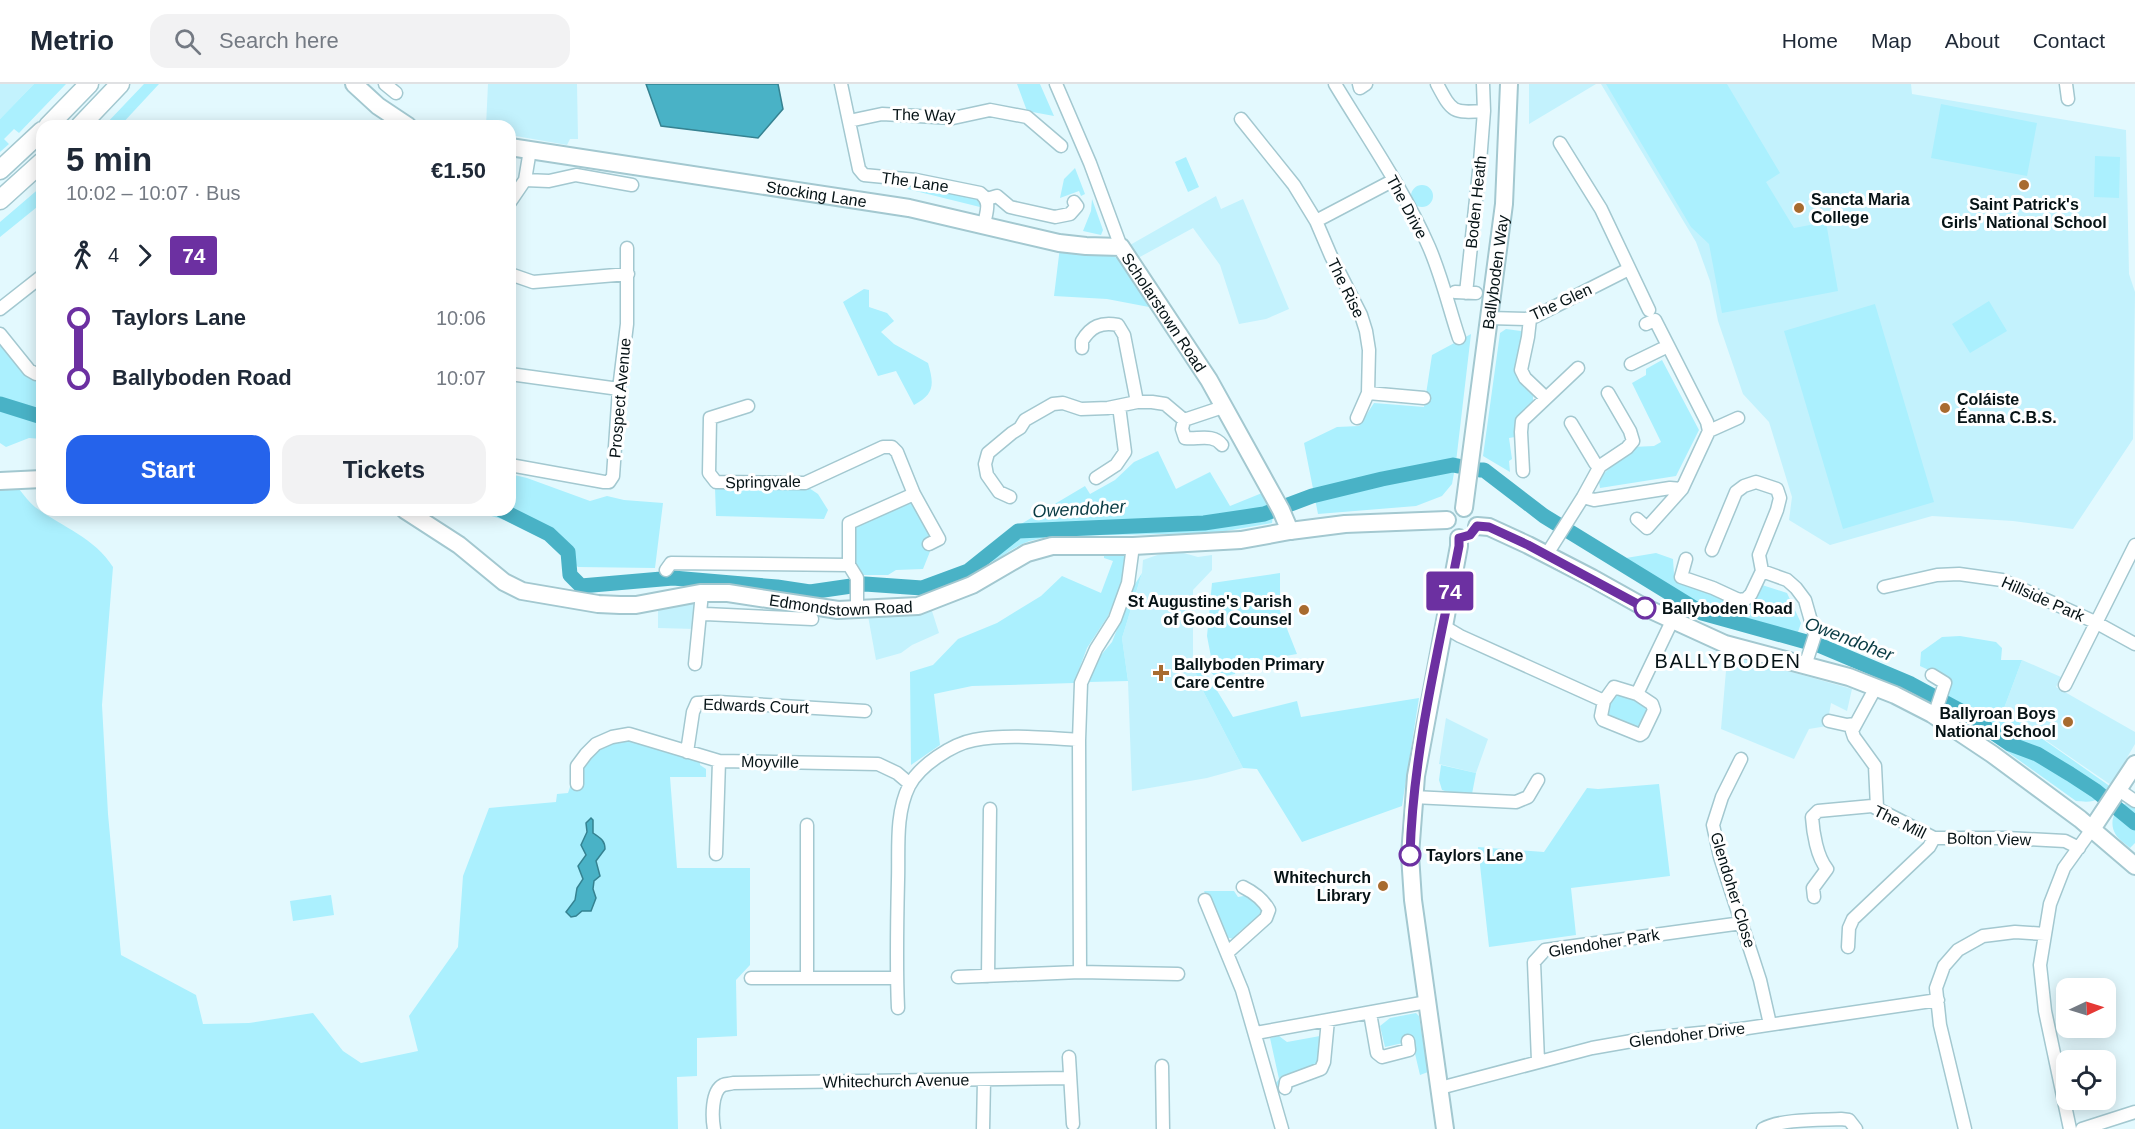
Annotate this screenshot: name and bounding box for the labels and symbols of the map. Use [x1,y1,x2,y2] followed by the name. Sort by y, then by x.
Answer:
[892,106,956,124] street label: The Way
[1463,155,1489,249] street label: Boden Heath
[880,169,950,195] street label: The Lane
[1383,172,1431,242] street label: The Drive
[765,178,868,210] street label: Stocking Lane
[2017,178,2031,192] marker: Saint Patrick's Girls' National School
[1811,191,1910,226] place label: Sancta Maria College
[1941,196,2107,231] place label: Saint Patrick's Girls' National School
[1792,201,1806,215] marker: Sancta Maria College
[1479,214,1511,330] street label: Ballyboden Way
[1119,250,1210,375] street label: Scholarstown Road
[1324,255,1368,321] street label: The Rise
[1528,280,1594,324] street label: The Glen
[606,337,634,459] street label: Prospect Avenue
[1957,391,2057,426] place label: Coláiste Éanna C.B.S.
[1938,401,1952,415] marker: Coláiste Éanna C.B.S.
[725,473,801,491] street label: Springvale
[1032,497,1127,521] water label: Owendoher
[1423,572,1477,610] line badge: 74
[1999,573,2088,625] street label: Hillside Park
[768,591,913,619] street label: Edmondstown Road
[1128,593,1292,628] place label: St Augustine's Parish of Good Counsel
[1634,597,1656,619] marker: Ballyboden Road
[1662,600,1793,617] place label: Ballyboden Road
[1297,603,1311,617] marker: St Augustine's Parish of Good Counsel
[1802,613,1897,665] water label: Owendoher
[1655,650,1801,672] district label: BALLYBODEN
[1174,656,1324,691] place label: Ballyboden Primary Care Centre
[1152,664,1170,682] marker: Ballyboden Primary Care Centre
[703,696,810,716] street label: Edwards Court
[1935,705,2056,740] place label: Ballyroan Boys National School
[2061,715,2075,729] marker: Ballyroan Boys National School
[741,753,799,771] street label: Moyville
[1871,802,1929,842] street label: The Mill
[1707,830,1759,950] street label: Glendoher Close
[1947,830,2032,848] street label: Bolton View
[1399,844,1421,866] marker: Taylors Lane
[1426,847,1524,864] place label: Taylors Lane
[1274,869,1371,904] place label: Whitechurch Library
[1376,879,1390,893] marker: Whitechurch Library
[1547,926,1662,960] street label: Glendoher Park
[2056,978,2116,1038] north arrow
[1628,1019,1746,1051] street label: Glendoher Drive
[823,1071,969,1091] street label: Whitechurch Avenue

